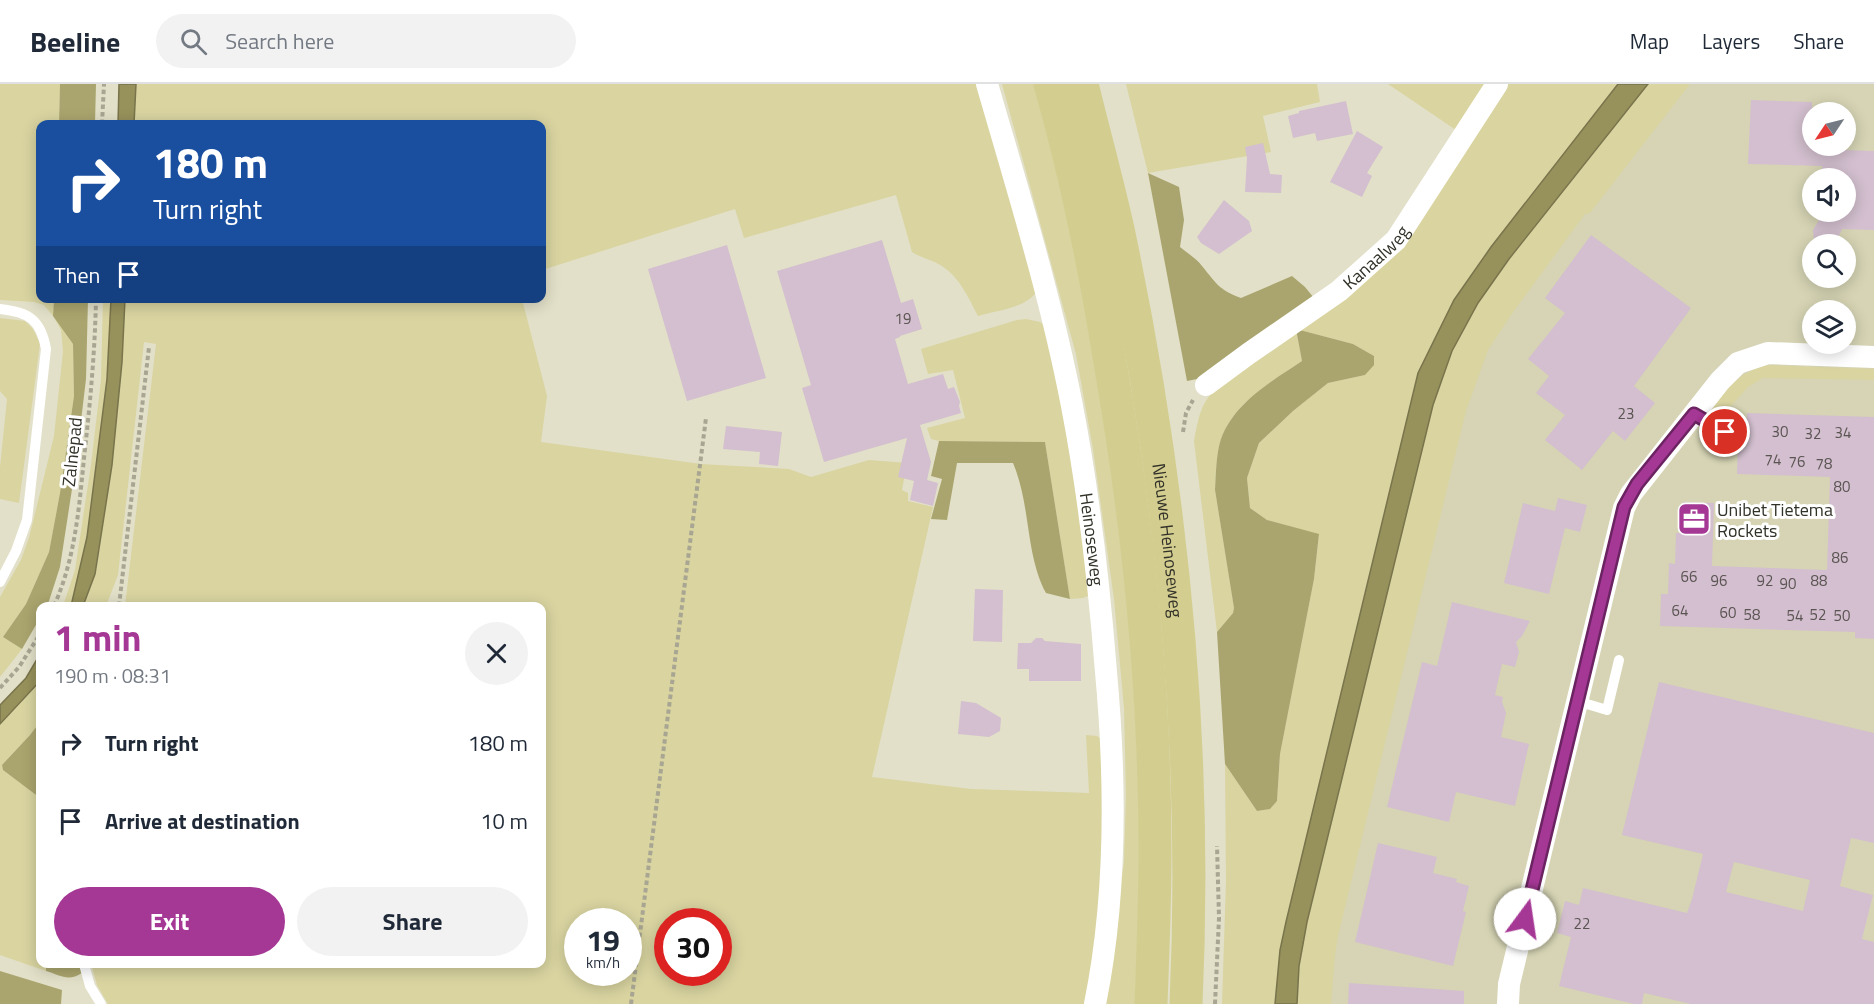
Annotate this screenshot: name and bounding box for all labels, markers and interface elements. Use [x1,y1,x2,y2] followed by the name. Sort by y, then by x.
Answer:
[156,14,576,68] search box
[30,20,120,63] text: Beeline
[225,24,334,58] text: Search here
[177,25,210,58] icon: search
[1630,25,1669,57] text: Map
[1702,25,1760,57] text: Layers
[1793,25,1844,57] text: Share
[1802,102,1856,156] north arrow
[1802,102,1856,354] map controls
[153,130,268,194] text: 180 m
[54,144,132,222] icon: right
[1802,168,1856,222] button: sound
[153,188,262,229] text: Turn right
[1336,220,1416,295] street label: Kanaalweg
[1802,234,1856,288] button: search
[54,258,100,292] text: Then
[112,258,145,291] icon: arrive
[1802,300,1856,354] button: layers
[895,307,911,330] house number: 19
[1618,402,1634,425] house number: 23
[1699,406,1750,457] pin
[1708,415,1741,448] icon: arrive
[55,416,89,488] street label: Zalnepad
[1772,420,1788,443] house number: 30
[1835,421,1851,444] house number: 34
[1805,422,1821,445] house number: 32
[1765,448,1781,471] house number: 74
[1789,450,1805,473] house number: 76
[1816,452,1832,475] house number: 78
[1146,462,1190,619] street label: Nieuwe Heinoseweg
[1834,475,1850,498] house number: 80
[1073,491,1112,587] street label: Heinoseweg
[1717,496,1833,544] place label: Unibet Tietema Rockets
[1676,501,1712,537] office icon: Unibet Tietema Rockets
[1832,546,1848,569] house number: 86
[1681,565,1697,588] house number: 66
[1711,569,1727,592] house number: 96
[1757,569,1773,592] house number: 92
[1811,569,1827,592] house number: 88
[1780,572,1796,595] house number: 90
[1672,599,1688,622] house number: 64
[1720,601,1736,624] house number: 60
[1744,603,1760,626] house number: 58
[1810,603,1826,626] house number: 52
[1787,604,1803,627] house number: 54
[1834,604,1850,627] house number: 50
[54,610,141,665] text: 1 min
[465,622,528,685] button: close
[54,660,171,691] text: 190 m · 08:31
[105,726,199,760] text: Turn right
[468,726,528,760] text: 180 m
[54,727,87,760] icon: right
[105,804,300,838] text: Arrive at destination
[480,804,528,838] text: 10 m
[54,805,87,838] icon: arrive
[54,887,285,956] button: Exit
[297,887,528,956] button: Share
[1493,887,1557,951] position arrow
[654,908,732,986] speed limit sign: 30
[1574,912,1590,935] house number: 22
[586,917,620,963] text: 19
[586,951,620,974] text: km/h

